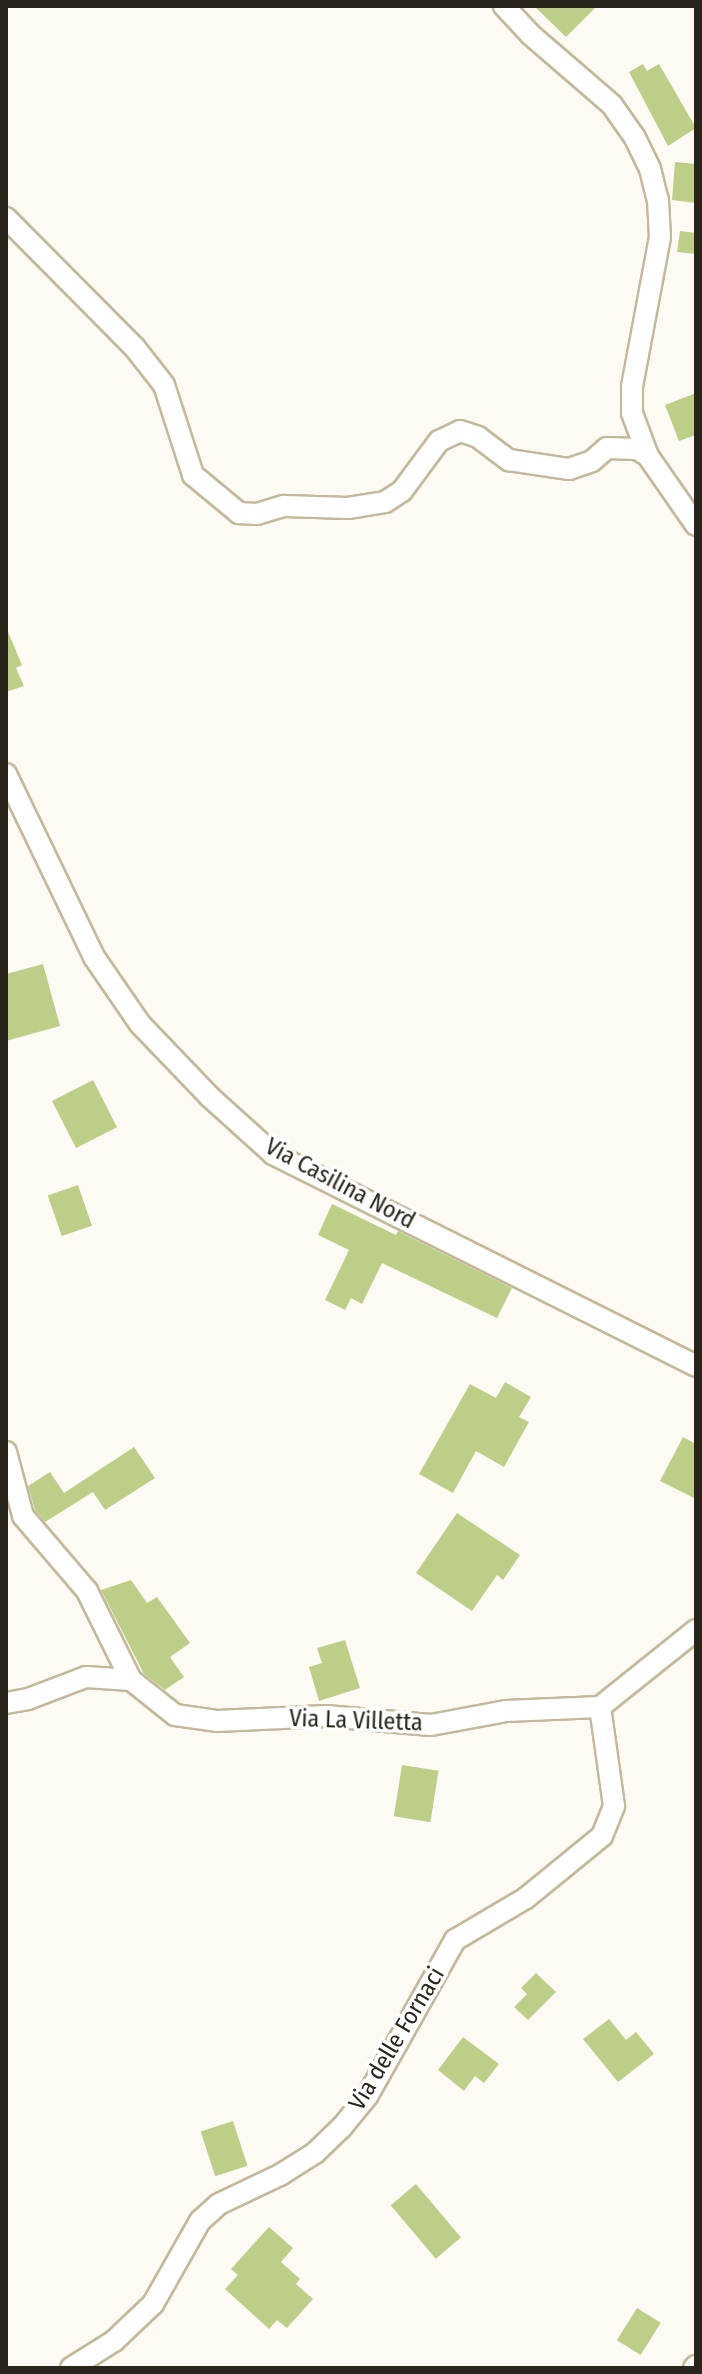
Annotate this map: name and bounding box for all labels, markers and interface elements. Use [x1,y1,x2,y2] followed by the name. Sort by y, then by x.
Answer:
[260,1132,420,1236] street label: Via Casilina Nord
[289,1704,423,1738] street label: Via La Villetta
[343,1962,451,2116] street label: Via delle Fornaci

